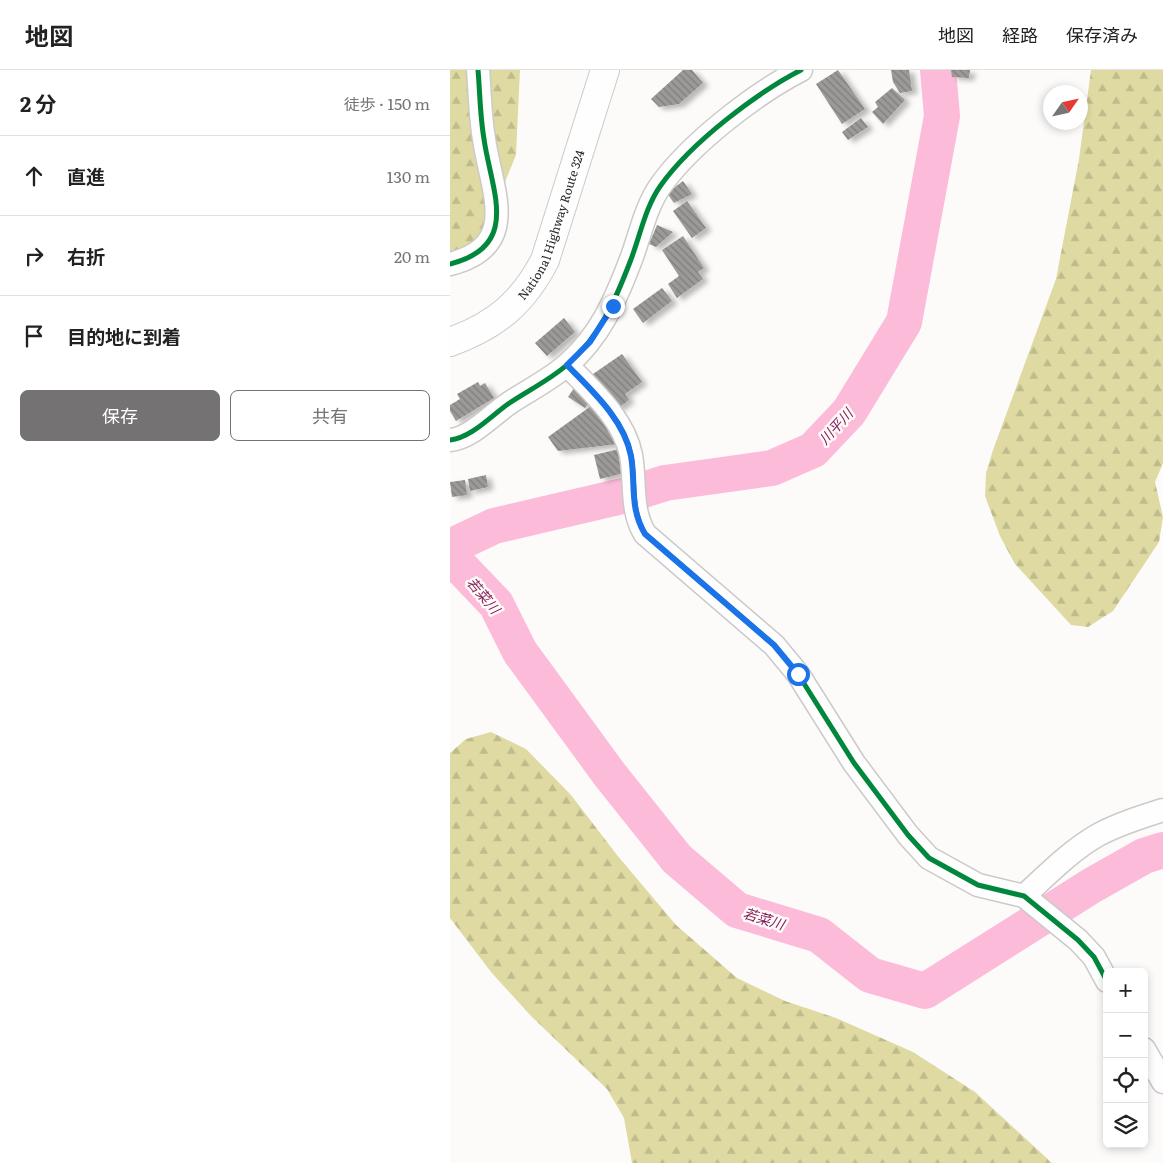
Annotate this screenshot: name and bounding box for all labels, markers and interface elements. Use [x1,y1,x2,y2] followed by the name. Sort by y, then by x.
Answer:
[25,17,73,52] text: 地図
[938,21,974,48] text: 地図
[1002,21,1038,48] text: 経路
[1066,21,1138,48] text: 保存済み
[1043,85,1088,130] north arrow
[20,87,56,118] text: 2 分
[344,91,430,115] text: 徒歩 · 150 m
[513,147,588,303] street label: National Highway Route 324
[20,162,48,190] icon: ahead
[67,162,105,190] text: 直進
[387,164,430,188] text: 130 m
[20,242,48,270] icon: right
[67,242,105,270] text: 右折
[394,244,430,268] text: 20 m
[602,295,625,318] route end
[20,322,48,350] icon: arrive
[67,322,181,350] text: 目的地に到着
[20,390,220,441] button: 保存
[230,390,430,441] button: 共有
[814,402,858,448] water label: 川平川
[463,572,506,619] water label: 若菜川
[787,663,810,686] route start
[741,902,789,934] water label: 若菜川
[1103,968,1148,1148] map controls
[1103,968,1148,1013] button: +
[1103,1013,1148,1058] button: −
[1103,1058,1148,1103] button: locate
[1103,1103,1148,1148] button: layers

